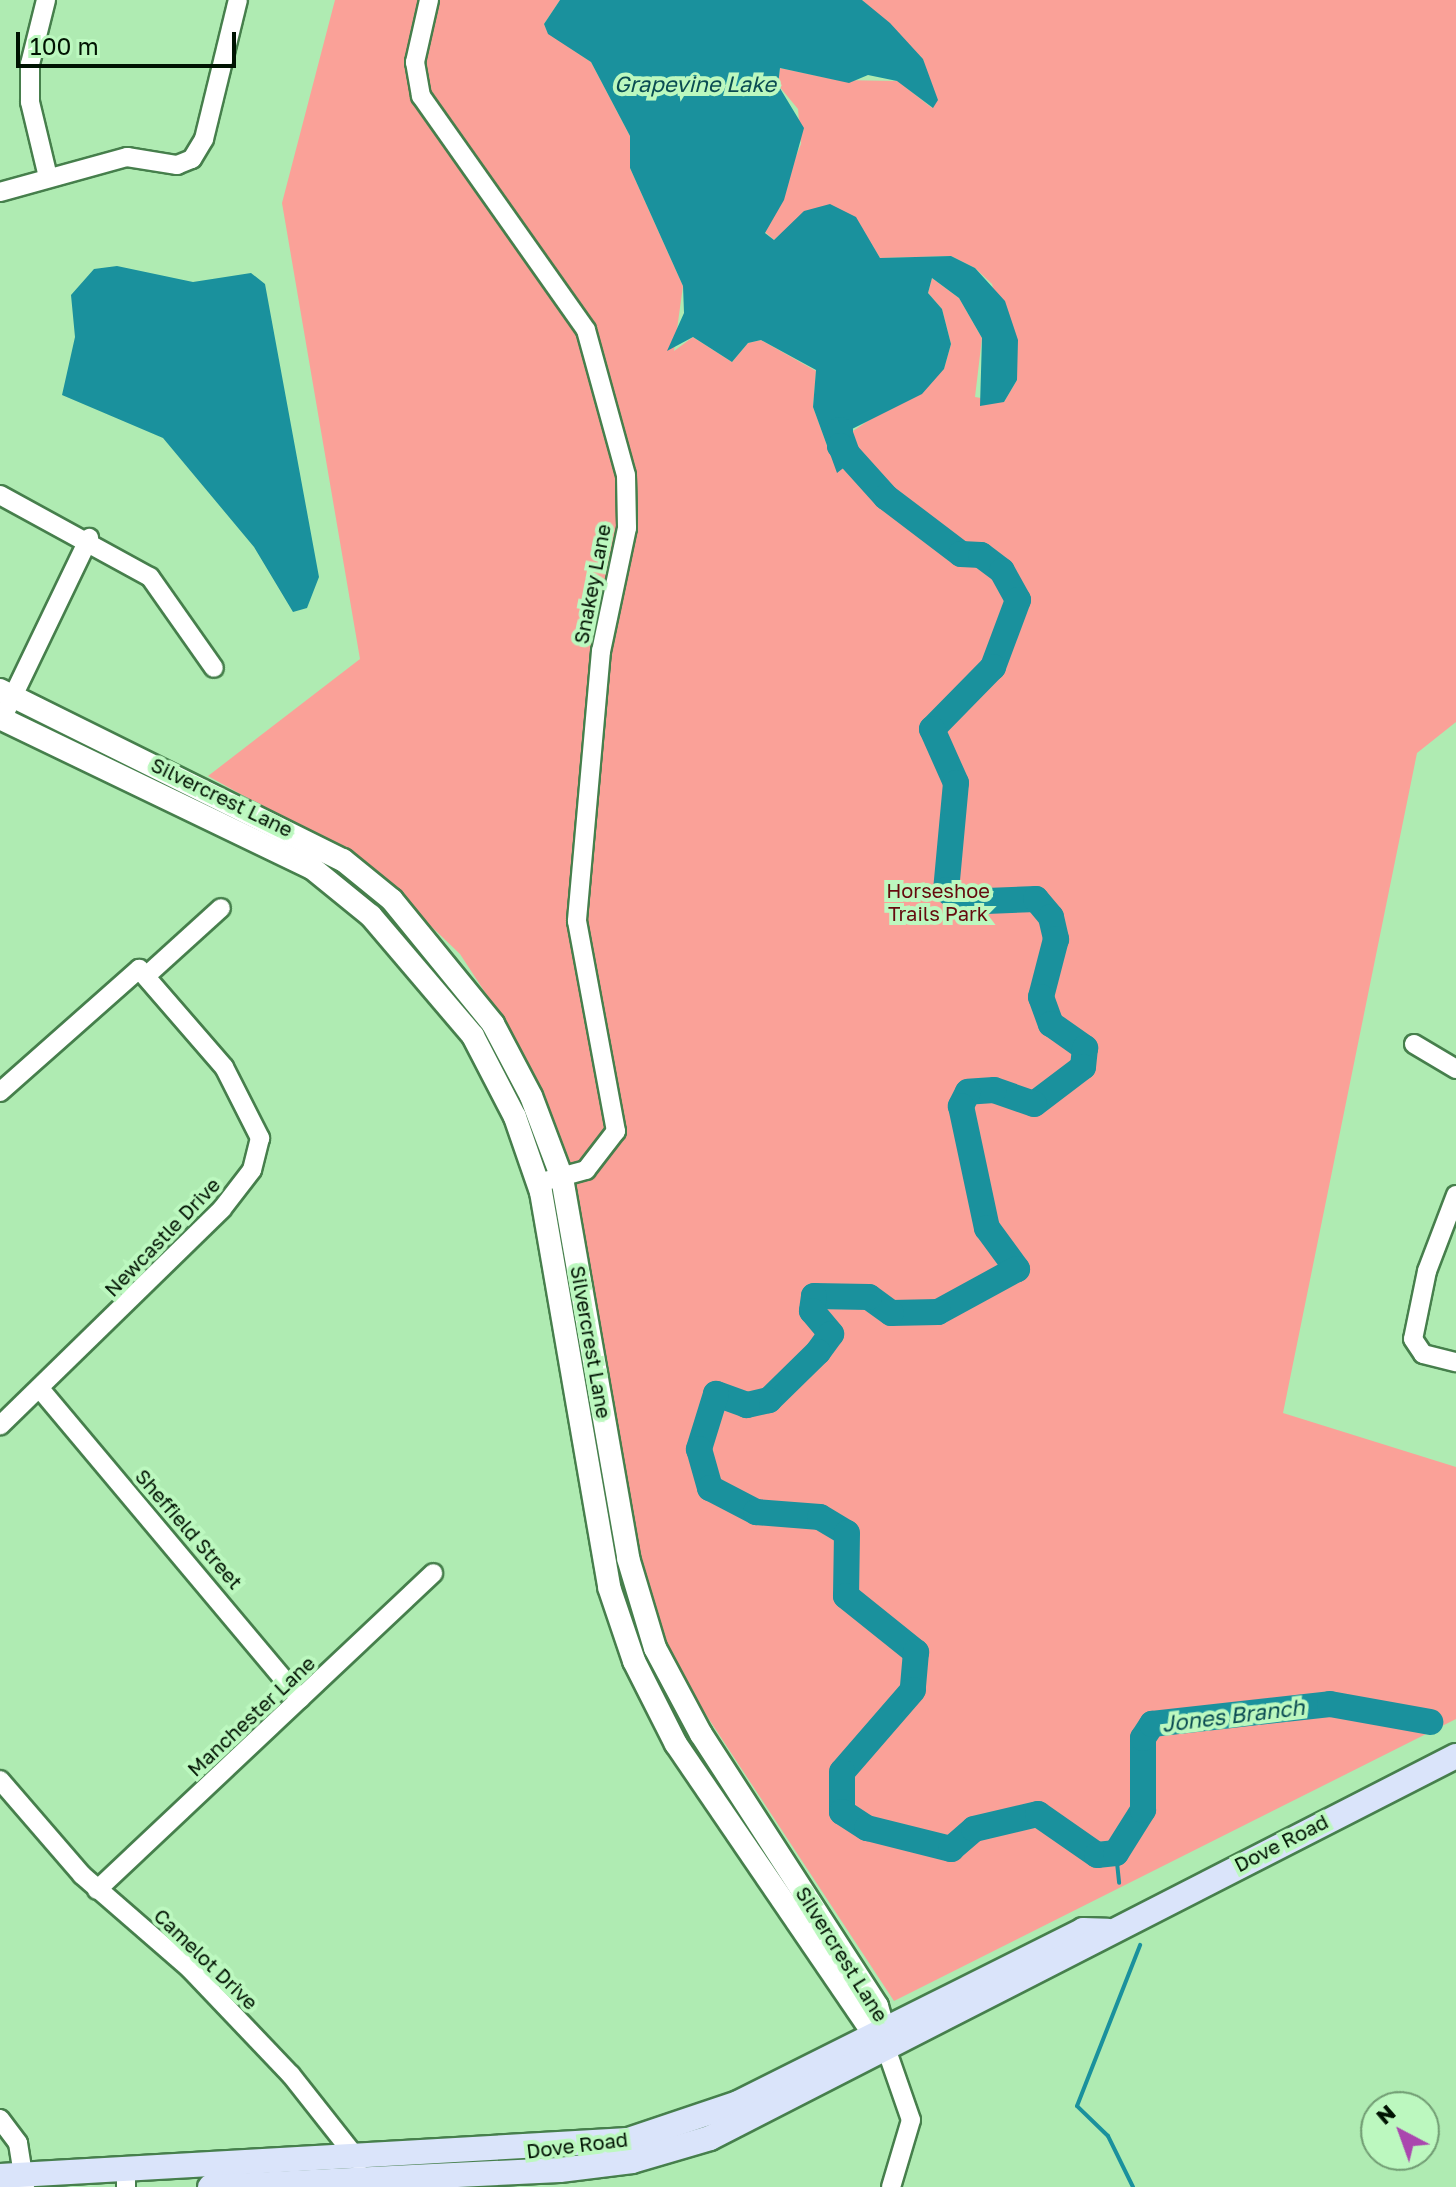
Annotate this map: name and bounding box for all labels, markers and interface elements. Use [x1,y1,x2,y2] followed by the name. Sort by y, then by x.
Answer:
[20,16,240,66] scale bar
[30,31,99,60] text: 100 m
[614,71,776,97] water label: Grapevine Lake
[569,522,615,646] street label: Snakey Lane
[147,752,297,842] street label: Silvercrest Lane
[886,879,990,926] park label: Horseshoe Trails Park
[99,1173,225,1301] street label: Newcastle Drive
[566,1264,616,1420] street label: Silvercrest Lane
[130,1464,248,1594] street label: Sheffield Street
[182,1651,320,1781] street label: Manchester Lane
[1160,1693,1306,1737] water label: Jones Branch
[1230,1809,1332,1877] street label: Dove Road
[791,1882,893,2026] street label: Silvercrest Lane
[149,1903,263,2015] street label: Camelot Drive
[1360,2091,1440,2171] north arrow
[1370,2098,1400,2130] text: N
[525,2127,629,2163] street label: Dove Road

